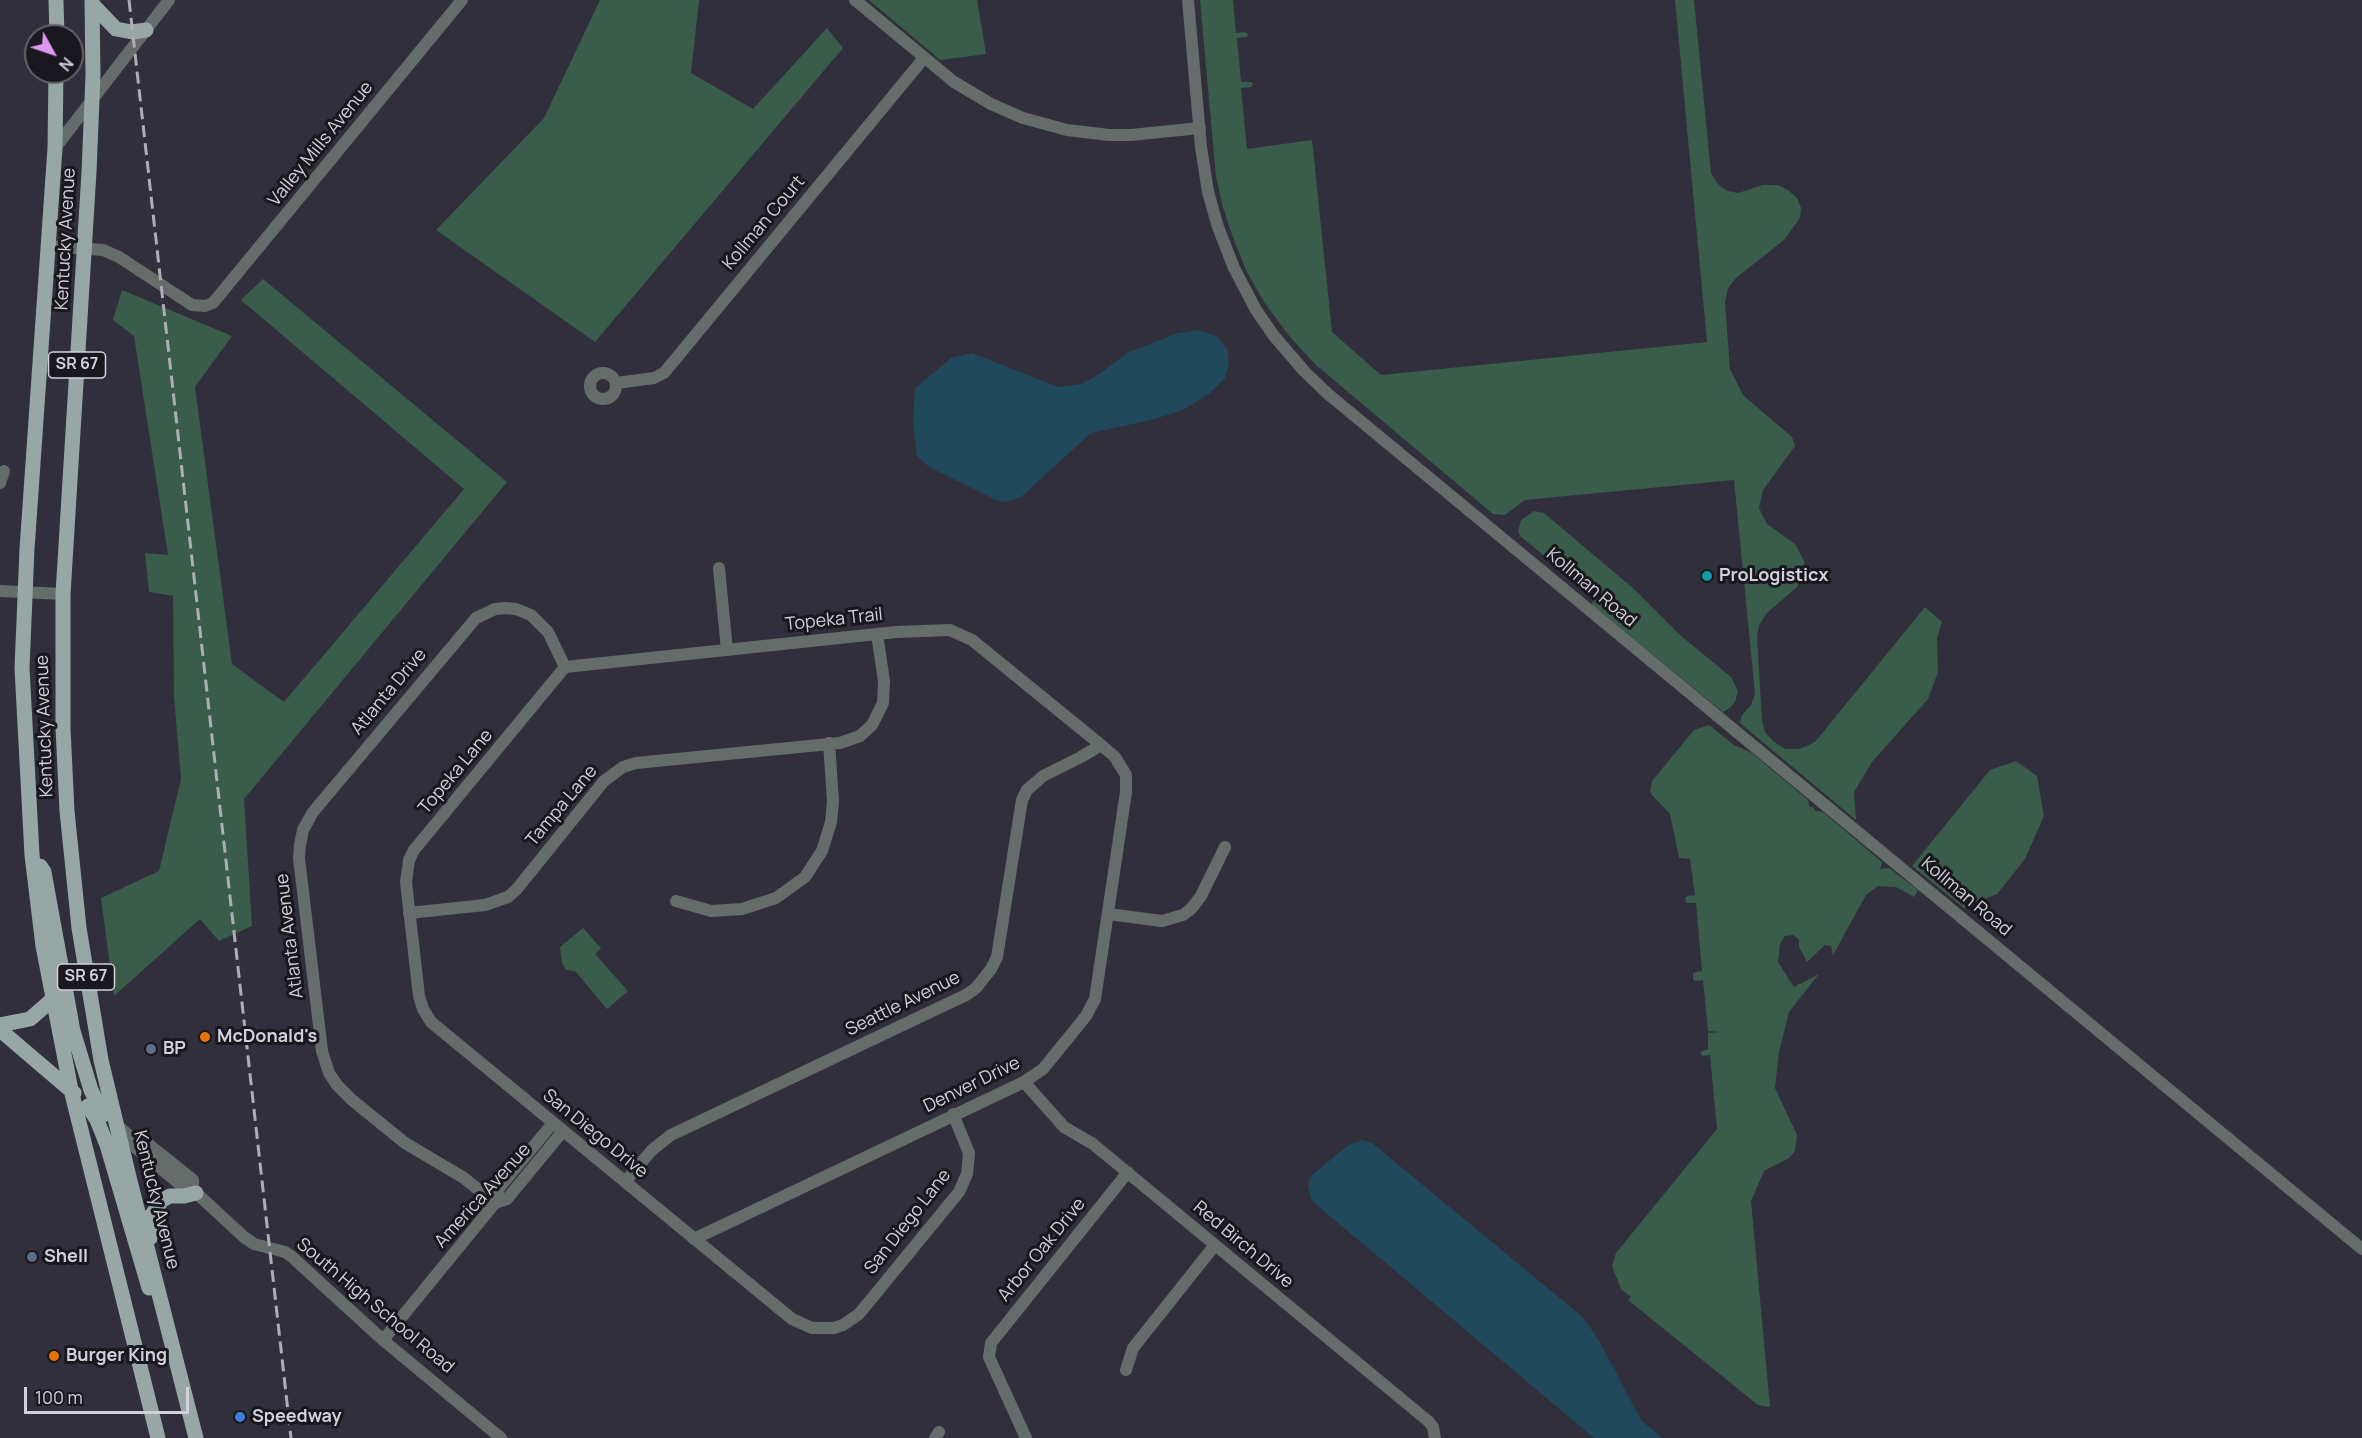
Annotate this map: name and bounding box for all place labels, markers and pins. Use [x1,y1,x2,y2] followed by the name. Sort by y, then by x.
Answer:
[1719,565,1828,587] place label: ProLogisticx
[1700,569,1714,583] marker: ProLogisticx
[217,1026,317,1048] place label: McDonald's
[198,1030,212,1044] marker: McDonald's
[163,1038,186,1060] place label: BP
[144,1042,158,1056] marker: BP
[44,1246,88,1268] place label: Shell
[25,1250,39,1264] marker: Shell
[66,1345,167,1367] place label: Burger King
[47,1349,61,1363] marker: Burger King
[252,1406,342,1428] place label: Speedway
[233,1410,247,1424] marker: Speedway

